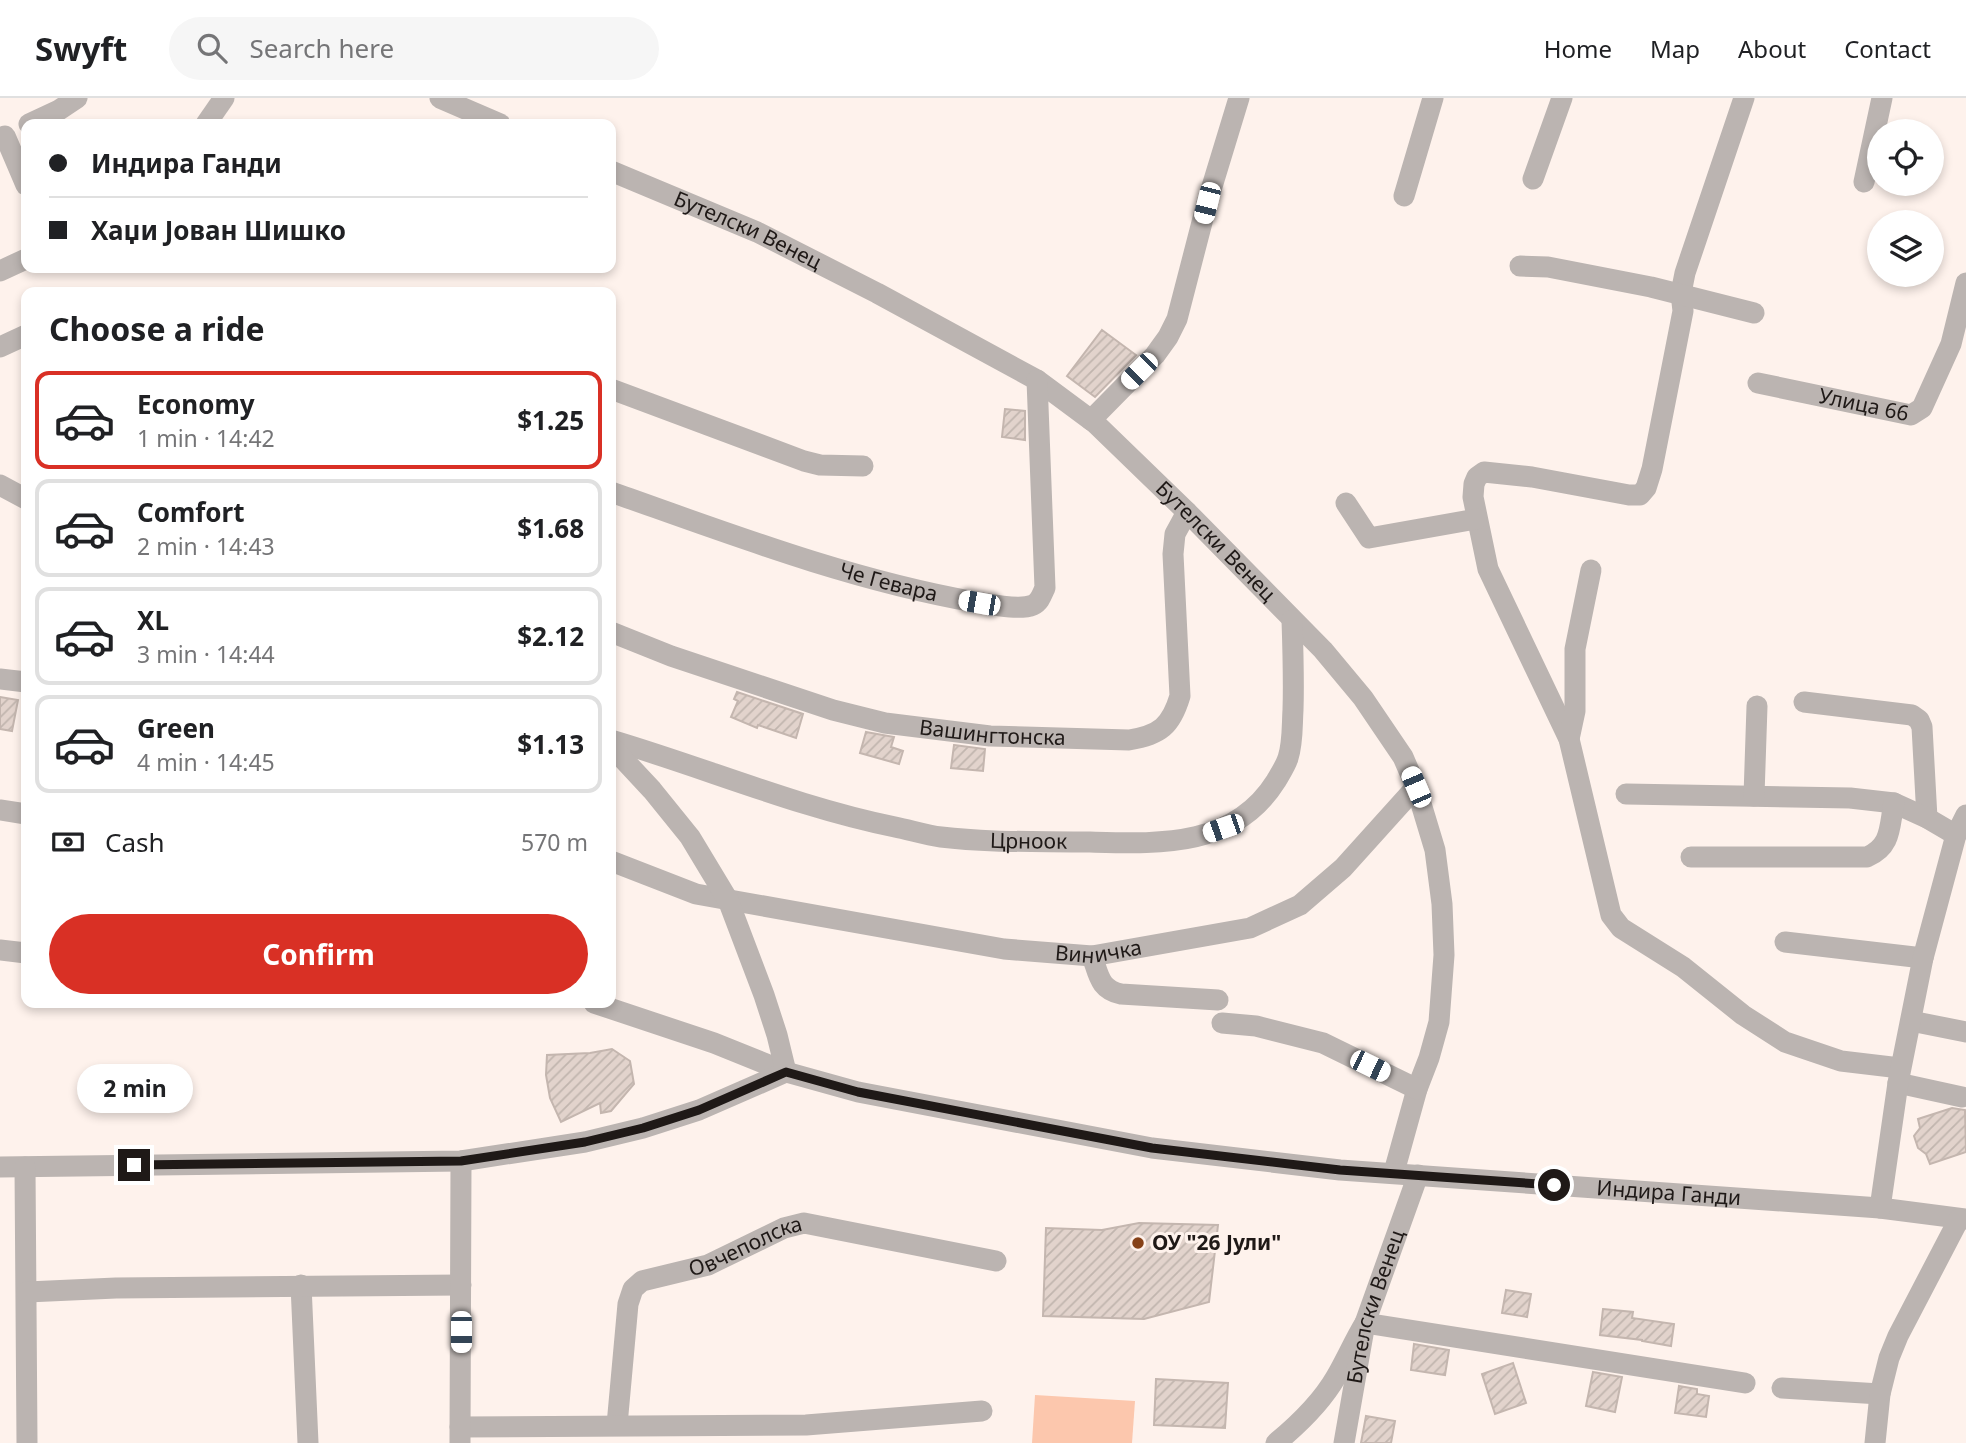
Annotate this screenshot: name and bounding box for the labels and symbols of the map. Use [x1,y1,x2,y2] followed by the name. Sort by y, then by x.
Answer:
[1192,180,1223,226] car
[670,184,827,276] street label: Бутелски Венец
[1117,349,1162,393] car
[1816,381,1911,427] street label: Улица 66
[1150,474,1282,607] street label: Бутелски Венец
[836,555,941,607] street label: Че Гевара
[957,589,1002,617] car
[918,712,1066,751] street label: Вашингтонска
[1399,764,1434,810] car
[1200,811,1247,845] car
[989,826,1067,855] street label: Црноок
[1054,932,1144,969] street label: Виничка
[1347,1047,1394,1085] car
[76,1063,192,1112] callout: 2 min
[118,1149,150,1181] route end
[1538,1169,1570,1201] route start
[1596,1173,1742,1211] street label: Индира Ганди
[686,1209,805,1282] street label: Овчеполска
[1340,1226,1410,1386] street label: Бутелски Венец
[1152,1228,1281,1256] place label: ОУ "26 Јули"
[1130,1235,1146,1251] marker: ОУ "26 Јули"
[451,1311,472,1353] car

